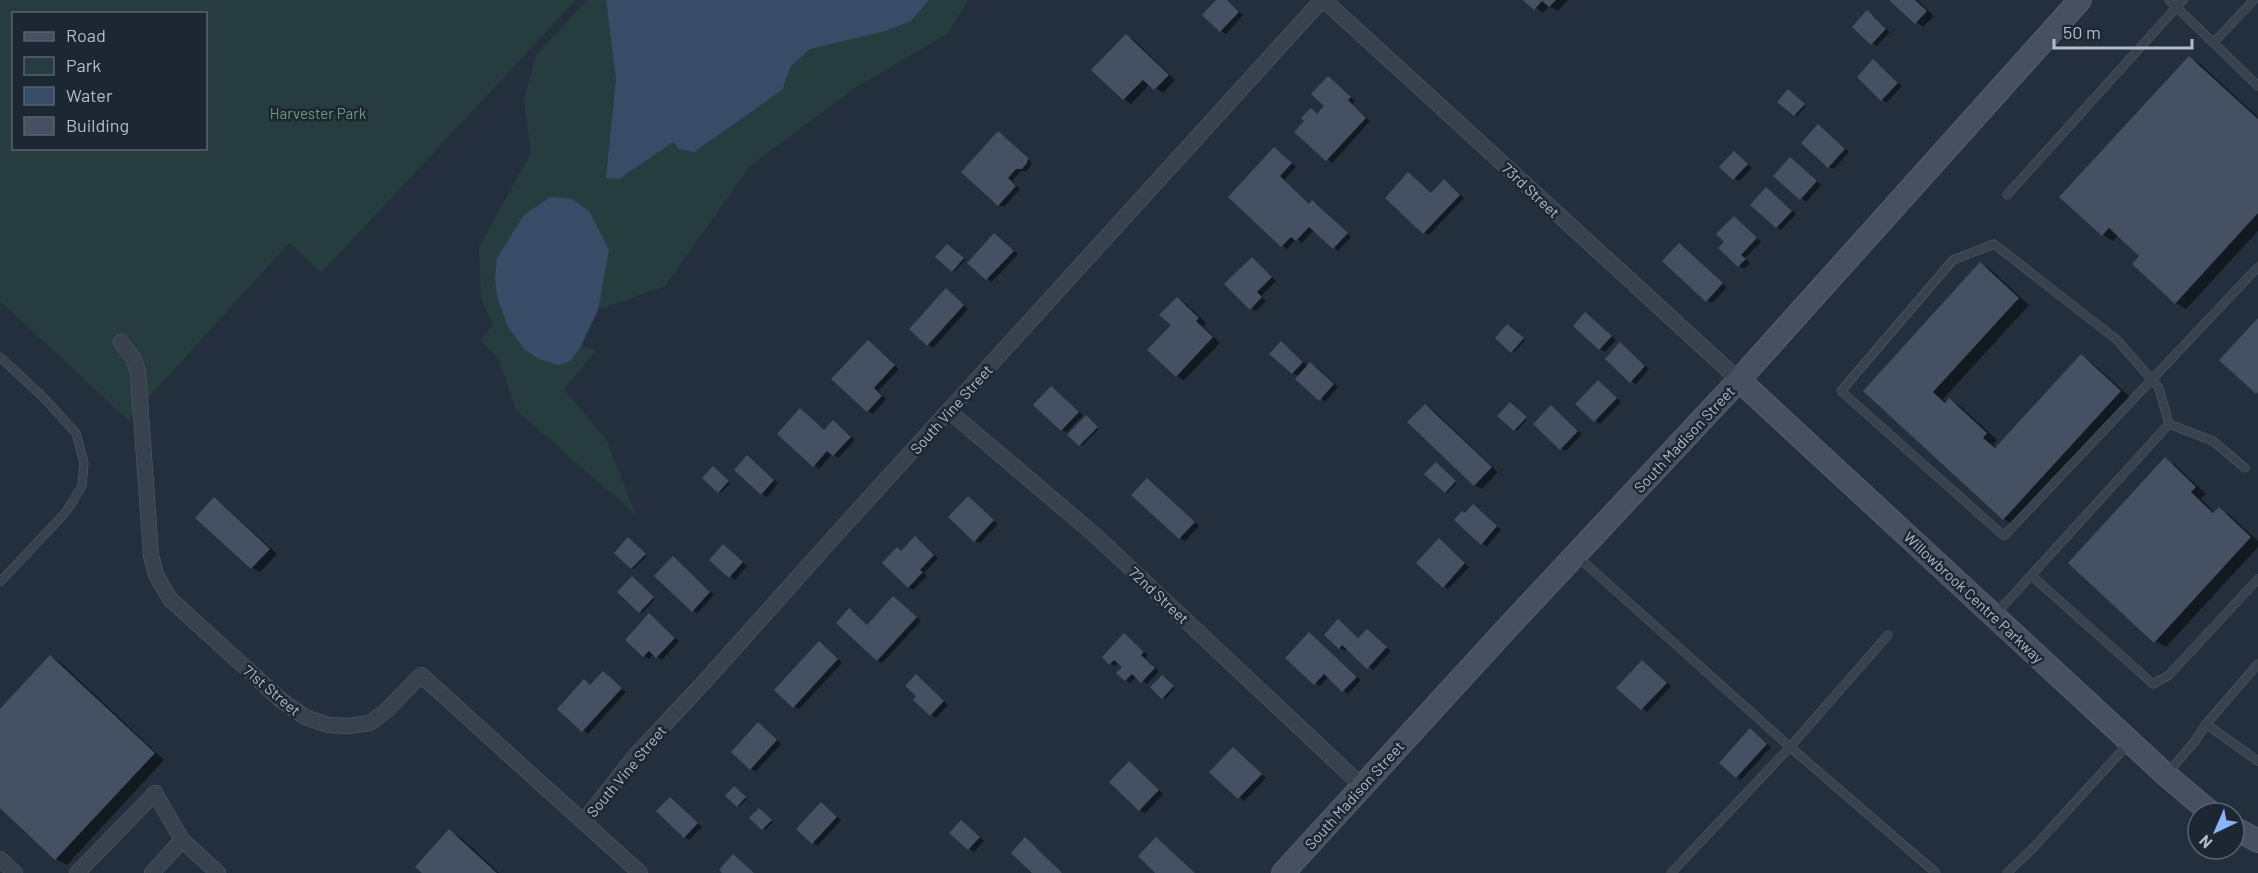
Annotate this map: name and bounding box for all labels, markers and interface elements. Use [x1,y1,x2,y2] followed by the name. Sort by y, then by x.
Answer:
[12,12,207,150] legend
[2054,12,2192,50] scale bar
[2063,21,2101,43] text: 50 m
[66,24,106,46] text: Road
[66,54,101,76] text: Park
[66,84,113,106] text: Water
[270,104,367,122] park label: Harvester Park
[66,114,129,136] text: Building
[1498,159,1564,221] street label: 73rd Street
[906,361,996,457] street label: South Vine Street
[1630,382,1738,496] street label: South Madison Street
[1900,527,2048,667] street label: Willowbrook Centre Parkway
[1125,563,1193,627] street label: 72nd Street
[240,661,304,719] street label: 71st Street
[582,722,670,820] street label: South Vine Street
[1301,737,1407,853] street label: South Madison Street
[2186,801,2246,861] north arrow
[2195,832,2216,853] text: N

